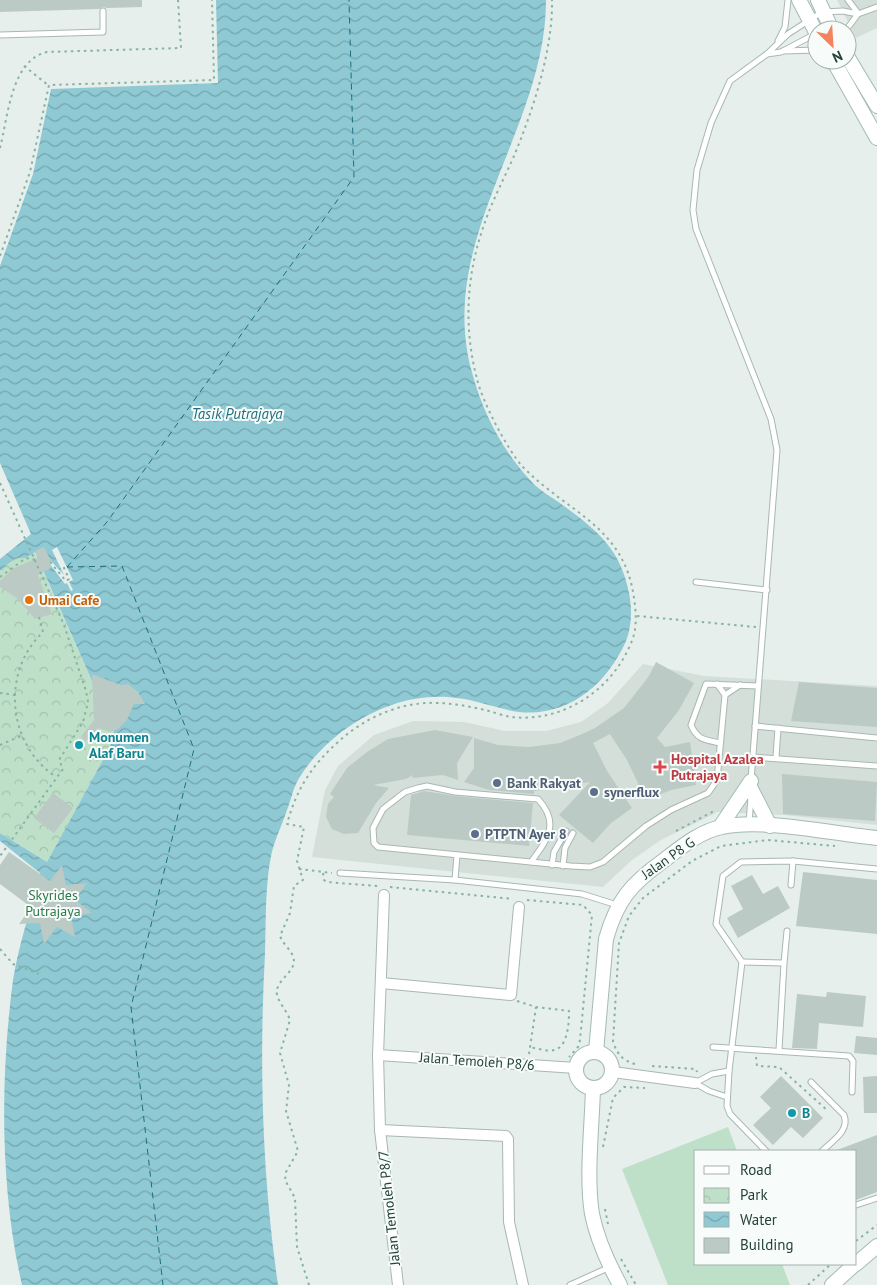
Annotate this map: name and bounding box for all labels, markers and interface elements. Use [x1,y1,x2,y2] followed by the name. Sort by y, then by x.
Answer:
[807,20,857,70] north arrow
[830,47,845,67] text: N
[191,404,283,423] water label: Tasik Putrajaya
[39,591,99,609] place label: Umai Cafe
[23,594,35,606] marker: Umai Cafe
[89,728,149,762] place label: Monumen Alaf Baru
[73,739,85,751] marker: Monumen Alaf Baru
[671,750,764,784] place label: Hospital Azalea Putrajaya
[653,760,667,774] marker: Hospital Azalea Putrajaya
[507,774,581,792] place label: Bank Rakyat
[491,777,503,789] marker: Bank Rakyat
[604,783,660,801] place label: synerflux
[588,786,600,798] marker: synerflux
[485,825,567,843] place label: PTPTN Ayer 8
[469,828,481,840] marker: PTPTN Ayer 8
[637,833,698,884] street label: Jalan P8 G
[25,886,81,920] park label: Skyrides Putrajaya
[418,1048,535,1074] street label: Jalan Temoleh P8/6
[802,1104,810,1122] place label: B
[786,1107,798,1119] marker: B
[374,1150,404,1267] street label: Jalan Temoleh P8/7
[694,1150,857,1265] legend
[740,1160,772,1179] text: Road
[740,1185,768,1204] text: Park
[740,1210,777,1229] text: Water
[740,1235,794,1254] text: Building

